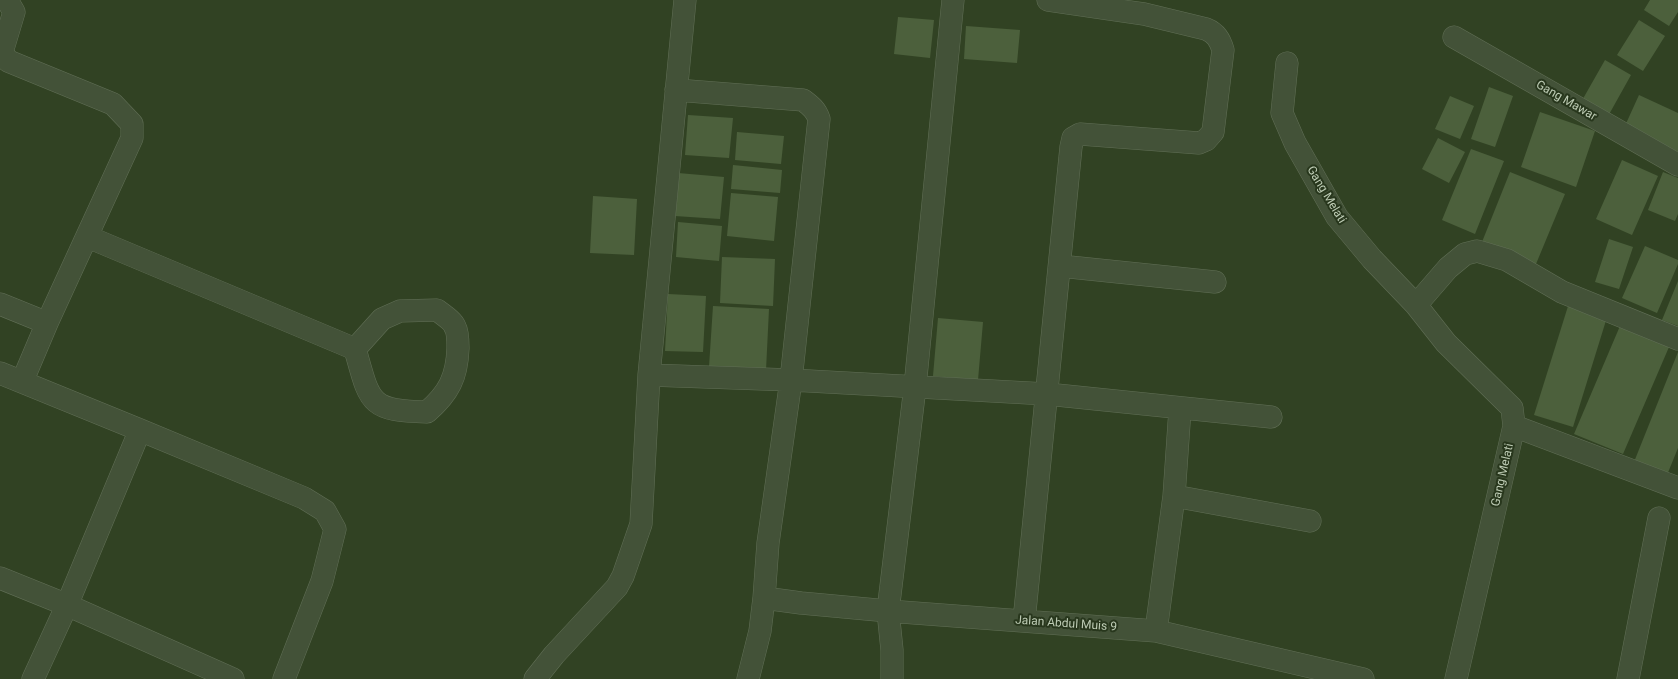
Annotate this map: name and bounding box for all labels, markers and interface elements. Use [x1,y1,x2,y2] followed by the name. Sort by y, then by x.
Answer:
[1533,78,1599,124] street label: Gang Mawar
[1303,164,1349,226] street label: Gang Melati
[1489,442,1517,508] street label: Gang Melati
[1015,613,1117,635] street label: Jalan Abdul Muis 9

